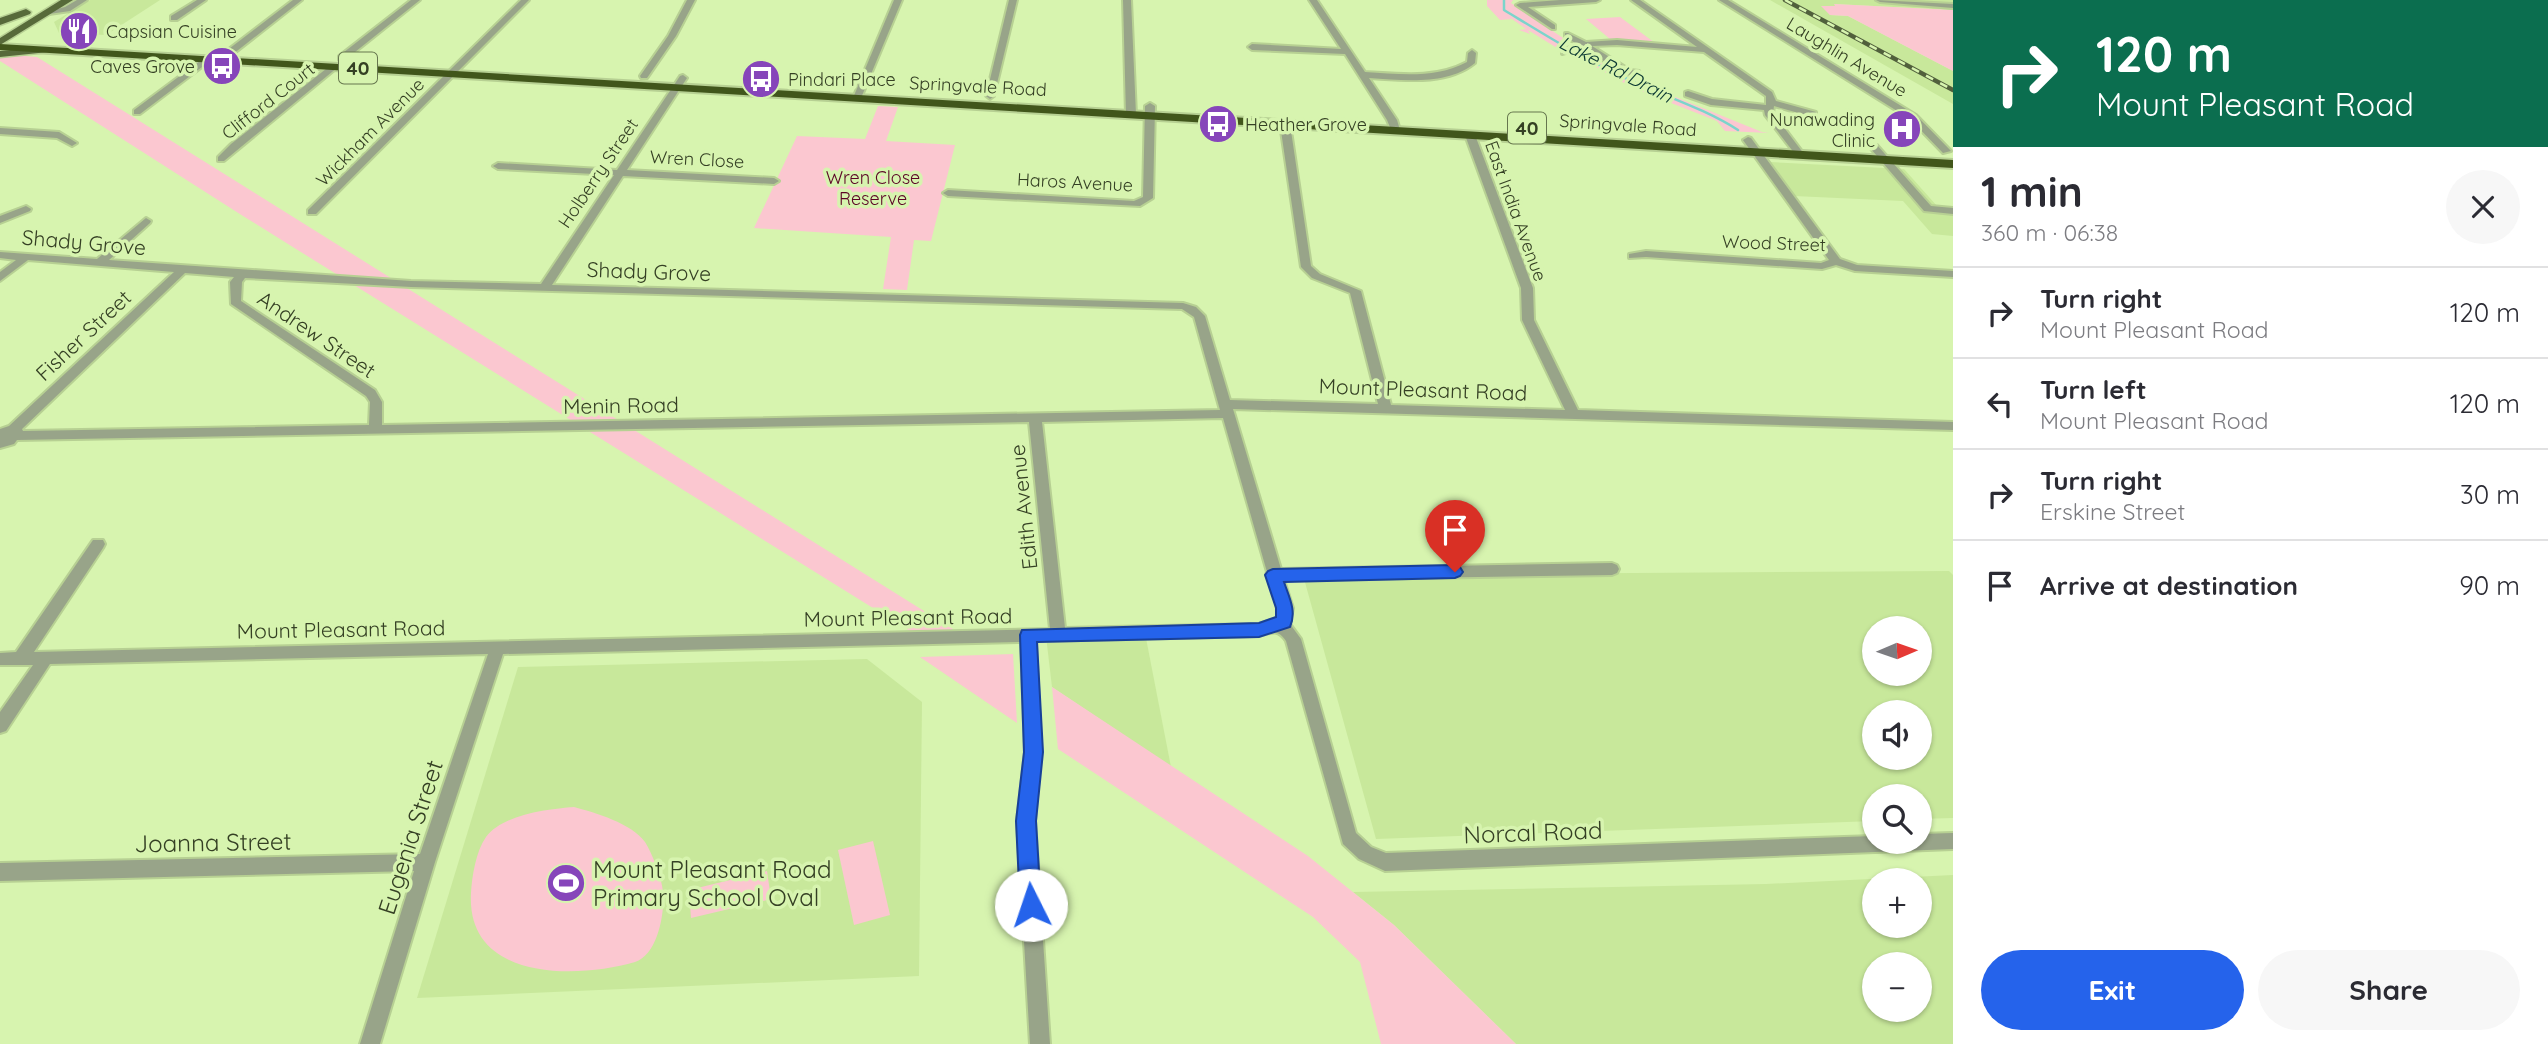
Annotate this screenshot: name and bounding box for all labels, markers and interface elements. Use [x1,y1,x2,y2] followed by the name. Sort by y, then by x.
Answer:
[58,10,100,52] restaurant icon: Capsian Cuisine
[1782,12,1912,102] street label: Laughlin Avenue
[106,20,237,43] place label: Capsian Cuisine
[2096,23,2232,84] text: 120 m
[1981,28,2072,119] icon: right
[1555,30,1678,108] water label: Lake Rd Drain
[201,45,243,87] bus stop icon: Caves Grove
[339,52,377,83] road number: 40
[90,55,195,78] place label: Caves Grove
[217,58,319,144] street label: Clifford Court
[740,58,782,100] bus stop icon: Pindari Place
[788,68,896,91] place label: Pindari Place
[909,71,1047,101] street label: Springvale Road
[311,73,429,191] street label: Wickham Avenue
[2096,84,2414,124] text: Mount Pleasant Road
[1197,103,1239,145] bus stop icon: Heather Grove
[1770,108,1875,152] place label: Nunawading Clinic
[1881,108,1923,150] hospital icon: Nunawading Clinic
[1559,109,1697,141] street label: Springvale Road
[1508,112,1546,144] road number: 40
[1245,113,1367,136] place label: Heather Grove
[553,114,643,232] street label: Holberry Street
[1480,138,1552,284] street label: East India Avenue
[649,145,745,173] street label: Wren Close
[1981,165,2083,218] text: 1 min
[826,166,920,210] park label: Wren Close Reserve
[1016,167,1134,197] street label: Haros Avenue
[2446,170,2520,244] button: close
[1981,218,2118,247] text: 360 m · 06:38
[21,224,147,260] street label: Shady Grove
[1722,230,1826,256] street label: Wood Street
[586,256,712,286] street label: Shady Grove
[2040,282,2162,315] text: Turn right
[30,284,136,386] street label: Fisher Street
[253,285,381,383] street label: Andrew Street
[1981,294,2019,332] icon: right
[2450,296,2520,329] text: 120 m
[2040,315,2269,344] text: Mount Pleasant Road
[1318,372,1528,406] street label: Mount Pleasant Road
[2040,373,2147,406] text: Turn left
[1981,385,2019,423] icon: left
[2450,387,2520,420] text: 120 m
[563,391,679,419] street label: Menin Road
[2040,406,2269,435] text: Mount Pleasant Road
[1004,443,1042,571] street label: Edith Avenue
[2040,464,2162,497] text: Turn right
[1981,476,2019,514] icon: right
[2460,478,2520,511] text: 30 m
[2040,497,2185,526] text: Erskine Street
[1425,500,1485,572] pin
[1436,511,1474,549] icon: arrive
[1981,567,2019,605] icon: arrive
[2040,569,2298,602] text: Arrive at destination
[2459,569,2520,602] text: 90 m
[803,602,1013,632] street label: Mount Pleasant Road
[236,614,446,644] street label: Mount Pleasant Road
[1862,616,1932,686] north arrow
[1862,616,1932,1022] map controls
[1862,700,1932,770] button: sound
[371,756,449,918] street label: Eugenia Street
[1862,784,1932,854] button: search
[1463,815,1603,849] street label: Norcal Road
[134,826,292,858] street label: Joanna Street
[593,854,831,912] place label: Mount Pleasant Road Primary School Oval
[545,862,587,904] sports icon: Mount Pleasant Road Primary School Oval
[994,868,1068,942] position arrow
[1862,868,1932,938] button: +
[1981,950,2244,1030] button: Exit
[2258,950,2520,1030] button: Share
[1862,952,1932,1022] button: −

